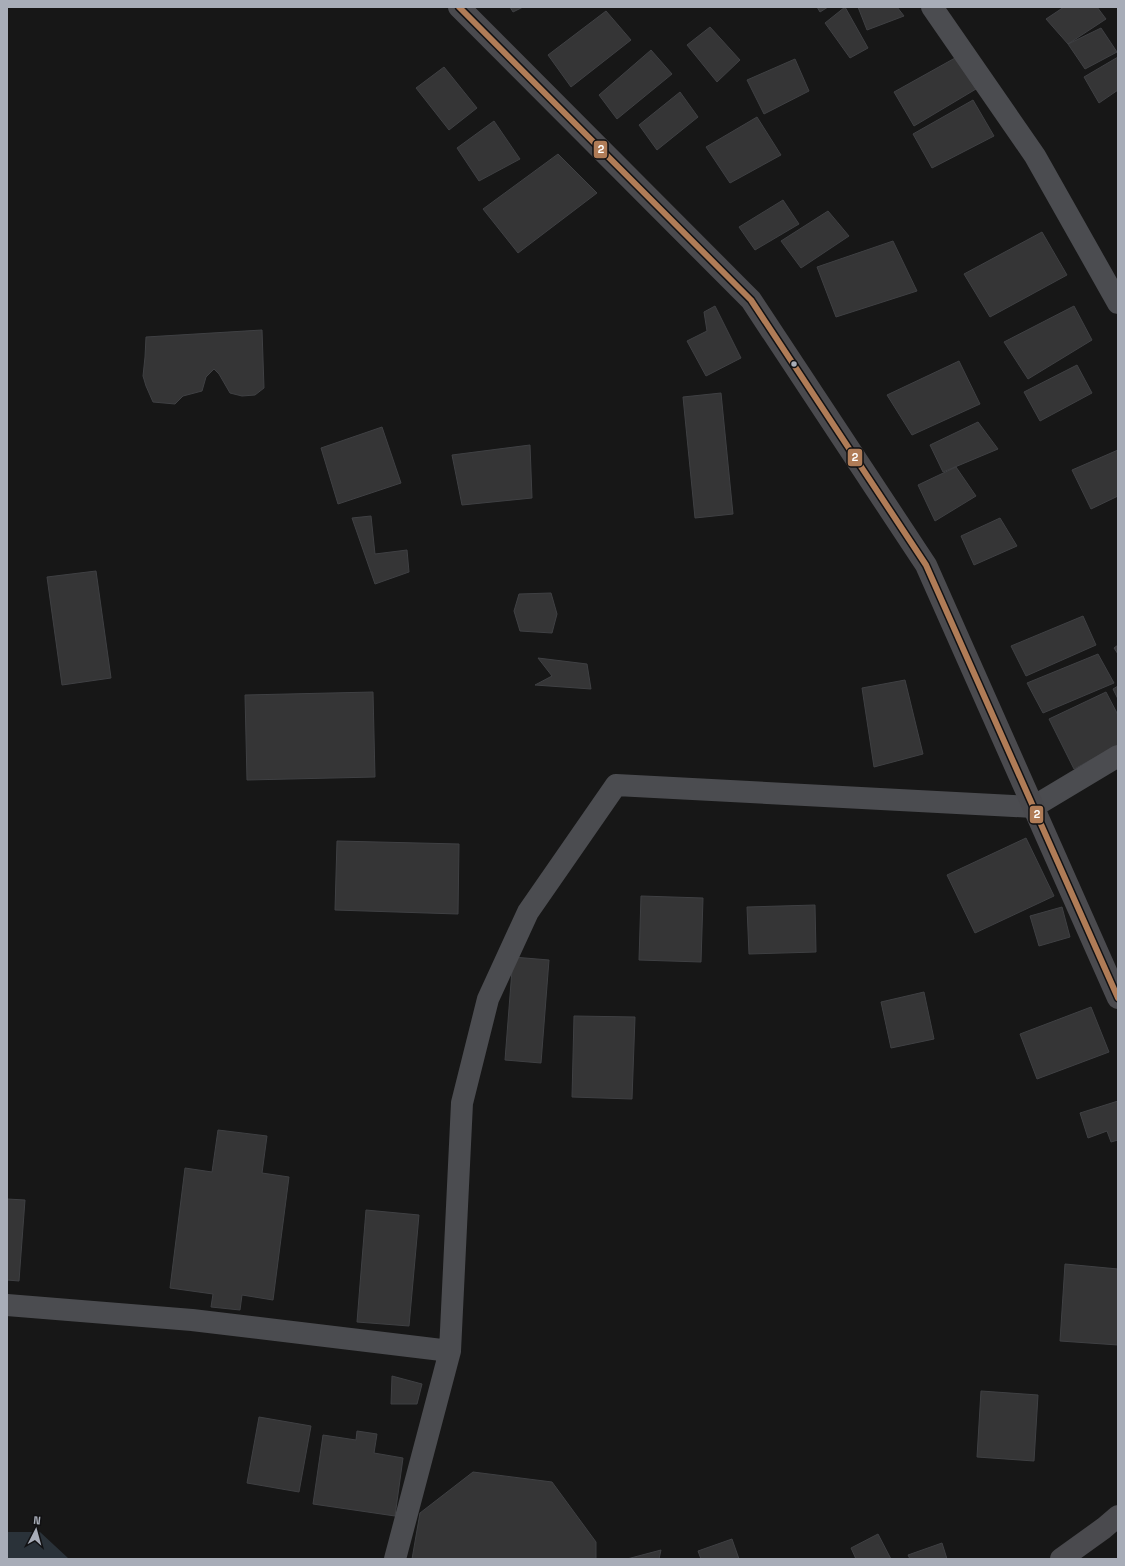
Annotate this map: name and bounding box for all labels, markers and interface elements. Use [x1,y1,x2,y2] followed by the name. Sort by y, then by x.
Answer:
[593,140,608,159] line badge: 2
[598,142,605,156] text: 2
[789,359,799,369] unlabelled marker
[847,448,863,467] line badge: 2
[852,450,859,464] text: 2
[1029,805,1044,824] line badge: 2
[1034,807,1041,821] text: 2
[16,1510,56,1550] north arrow
[33,1513,41,1527] text: N

